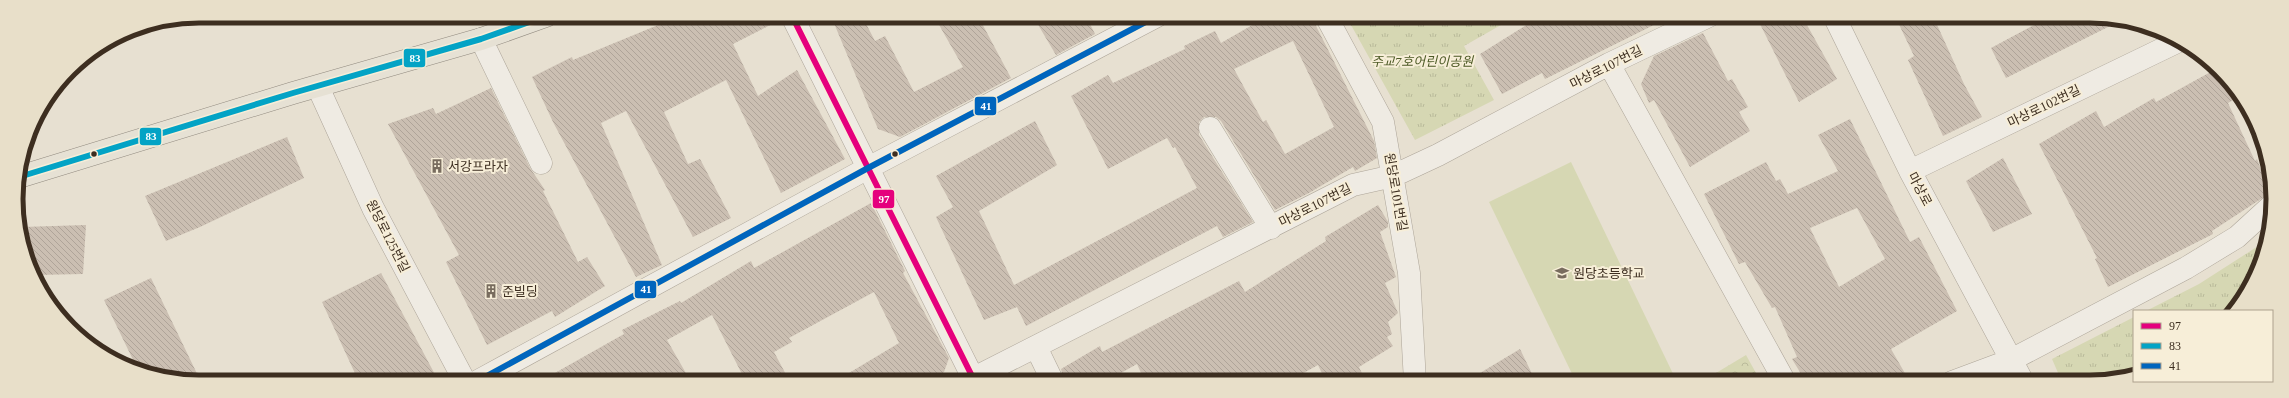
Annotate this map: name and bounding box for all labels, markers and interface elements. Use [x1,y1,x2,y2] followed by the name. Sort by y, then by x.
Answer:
[1567,42,1645,92] street label: 마상로107번길
[403,48,426,68] line badge: 83
[410,52,421,64] text: 83
[1371,54,1474,69] park label: 주교7호어린이공원
[2005,82,2083,130] street label: 마상로102번길
[974,96,997,116] line badge: 41
[981,100,992,112] text: 41
[139,127,162,146] line badge: 83
[146,130,157,142] text: 83
[89,149,99,159] unlabelled marker
[890,149,900,159] unlabelled marker
[1382,152,1410,232] street label: 원당로101번길
[429,158,445,174] building icon: 서강프라자
[448,159,508,174] place label: 서강프라자
[1905,170,1935,208] street label: 마상로
[1276,180,1354,230] street label: 마상로107번길
[872,189,895,209] line badge: 97
[879,193,890,205] text: 97
[363,197,413,275] street label: 원당로125번길
[1554,265,1570,281] school or university icon: 원당초등학교
[1573,266,1645,281] place label: 원당초등학교
[634,280,657,299] line badge: 41
[483,283,499,299] building icon: 준빌딩
[641,283,652,295] text: 41
[502,284,538,299] place label: 준빌딩
[2133,310,2273,382] legend
[2169,319,2181,333] text: 97
[2169,339,2181,353] text: 83
[2169,359,2181,373] text: 41

